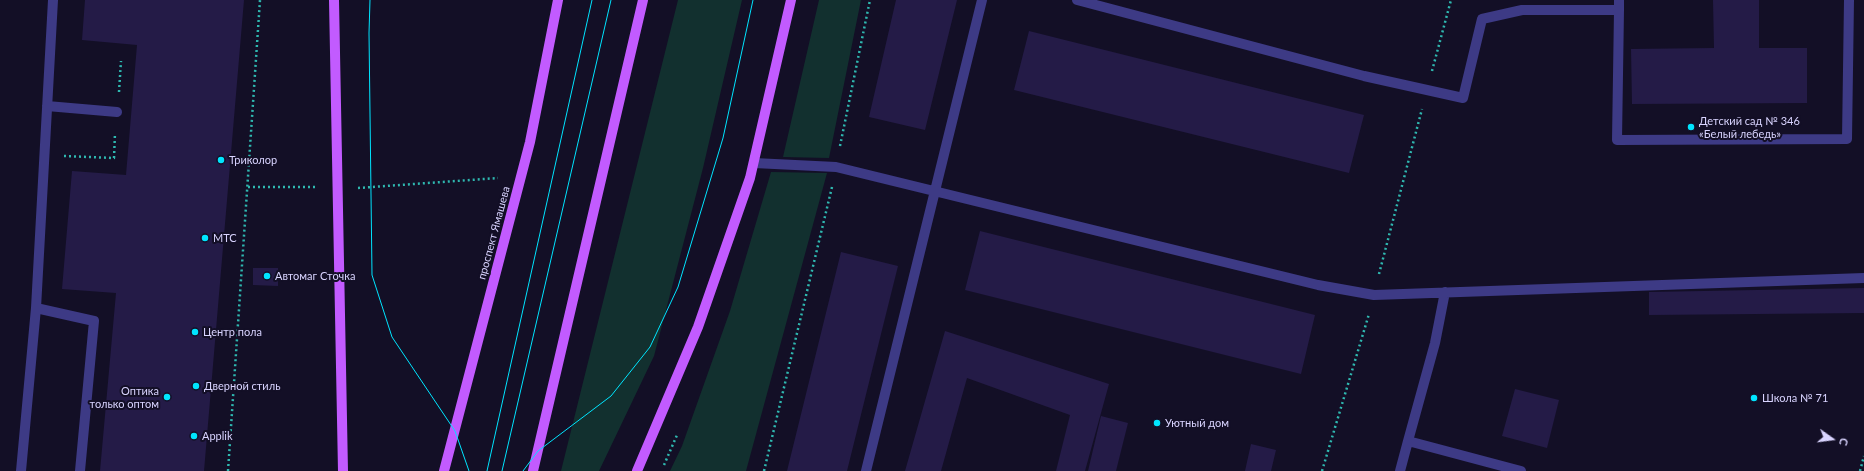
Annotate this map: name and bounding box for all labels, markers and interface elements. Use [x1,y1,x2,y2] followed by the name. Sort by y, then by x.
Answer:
[1699,114,1800,140] place label: Детский сад № 346 «Белый лебедь»
[1686,122,1696,132] marker: Детский сад № 346 «Белый лебедь»
[229,153,277,167] place label: Триколор
[216,155,226,165] marker: Триколор
[475,185,513,281] street label: проспект Ямашева
[213,231,237,245] place label: МТС
[200,233,210,243] marker: МТС
[275,269,355,283] place label: Автомаг Сточка
[262,271,272,281] marker: Автомаг Сточка
[203,325,262,339] place label: Центр пола
[190,327,200,337] marker: Центр пола
[204,379,280,393] place label: Дверной стиль
[191,381,201,391] marker: Дверной стиль
[90,384,159,410] place label: Оптика только оптом
[1762,391,1828,405] place label: Школа № 71
[162,392,172,402] marker: Оптика только оптом
[1749,393,1759,403] marker: Школа № 71
[1165,416,1229,430] place label: Уютный дом
[1152,418,1162,428] marker: Уютный дом
[1812,419,1852,459] north arrow
[202,429,233,443] place label: Applik
[189,431,199,441] marker: Applik
[1837,437,1851,447] text: С

